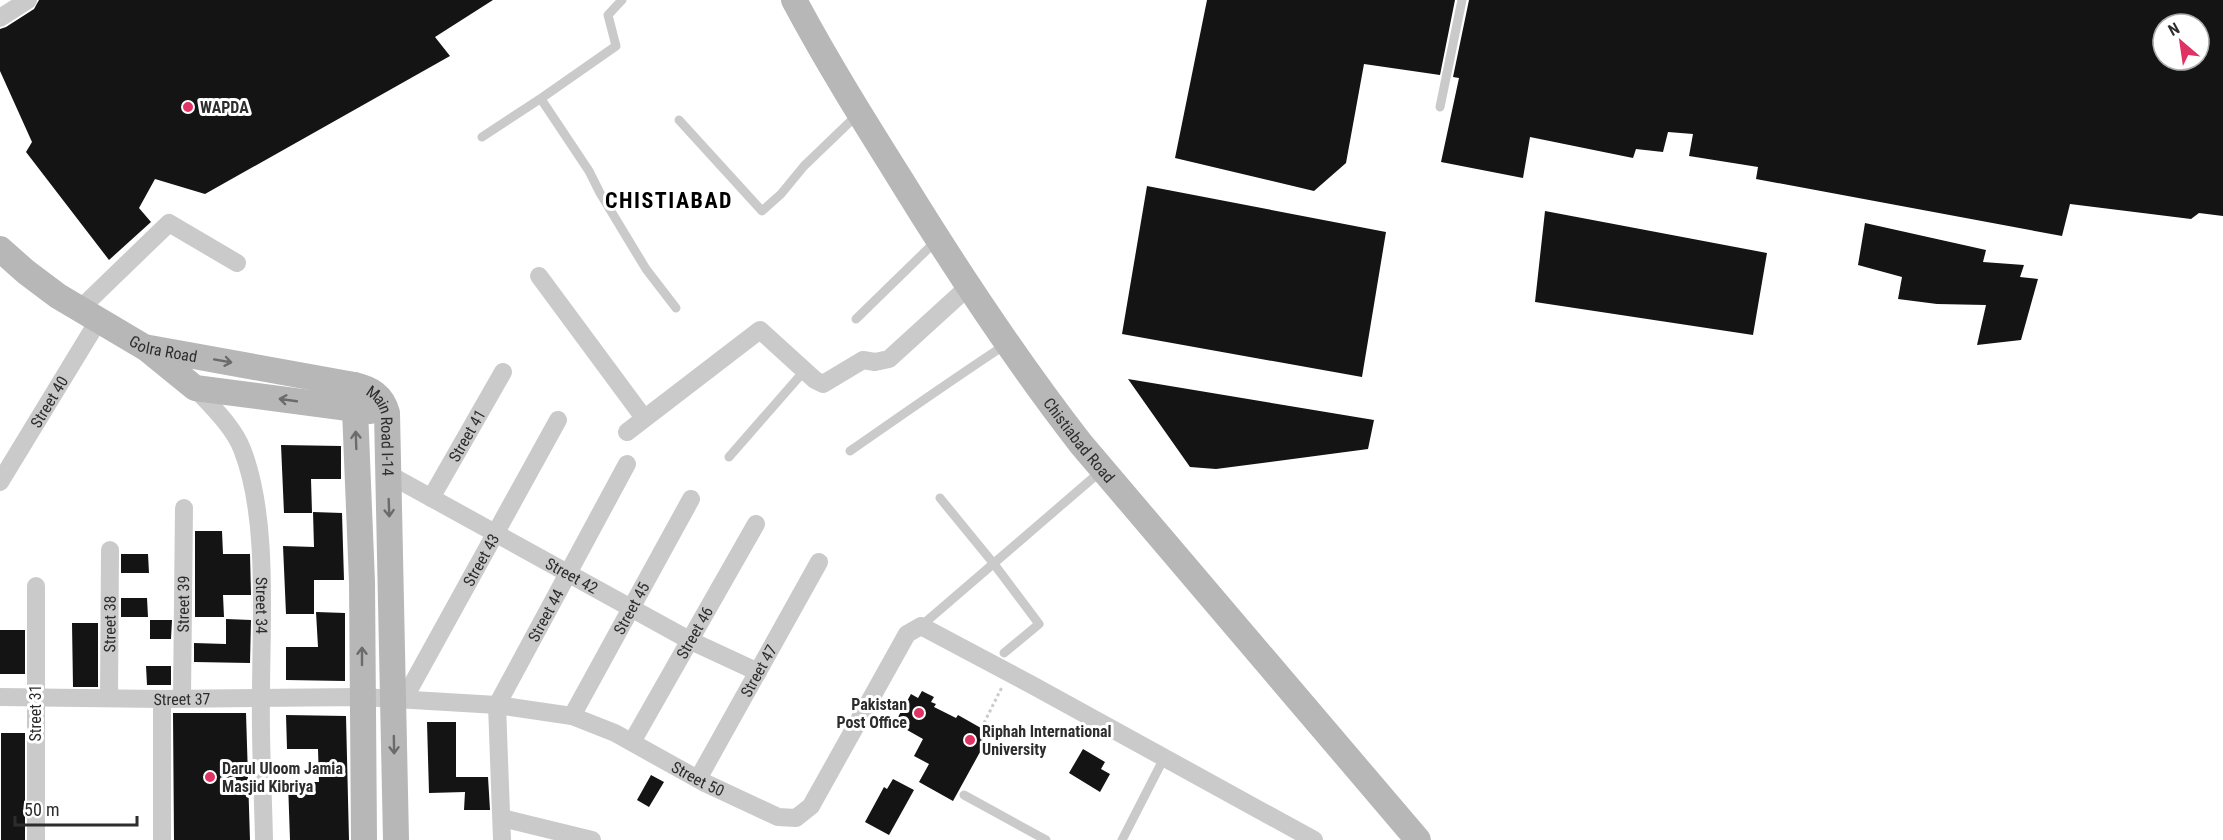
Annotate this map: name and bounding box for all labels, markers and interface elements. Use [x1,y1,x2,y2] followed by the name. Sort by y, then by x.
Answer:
[2151,12,2211,72] north arrow
[2165,19,2183,40] text: N
[200,98,249,117] place label: WAPDA
[181,100,195,114] marker: WAPDA
[605,188,733,213] district label: CHISTIABAD
[126,331,199,366] street label: Golra Road
[212,356,232,367] one-way arrow
[26,372,72,431] street label: Street 40
[363,381,398,476] street label: Main Road I-14
[1040,394,1119,486] street label: Chistiabad Road
[278,395,298,406] one-way arrow
[444,406,489,465] street label: Street 41
[350,430,362,450] one-way arrow
[383,498,395,518] one-way arrow
[459,530,503,589] street label: Street 43
[542,553,602,598] street label: Street 42
[173,575,193,633] street label: Street 39
[252,577,272,634] street label: Street 34
[609,579,653,638] street label: Street 45
[523,586,567,645] street label: Street 44
[100,595,119,653] street label: Street 38
[672,603,717,662] street label: Street 46
[736,641,781,700] street label: Street 47
[356,646,368,666] one-way arrow
[26,685,45,741] street label: Street 31
[153,689,211,709] street label: Street 37
[836,695,907,732] place label: Pakistan Post Office
[912,706,926,720] marker: Pakistan Post Office
[982,722,1112,759] place label: Riphah International University
[963,733,977,747] marker: Riphah International University
[388,735,400,755] one-way arrow
[668,757,727,800] street label: Street 50
[222,759,343,796] place label: Darul Uloom Jamia Masjid Kibriya
[203,770,217,784] marker: Darul Uloom Jamia Masjid Kibriya
[15,789,136,827] scale bar
[24,799,59,820] text: 50 m

